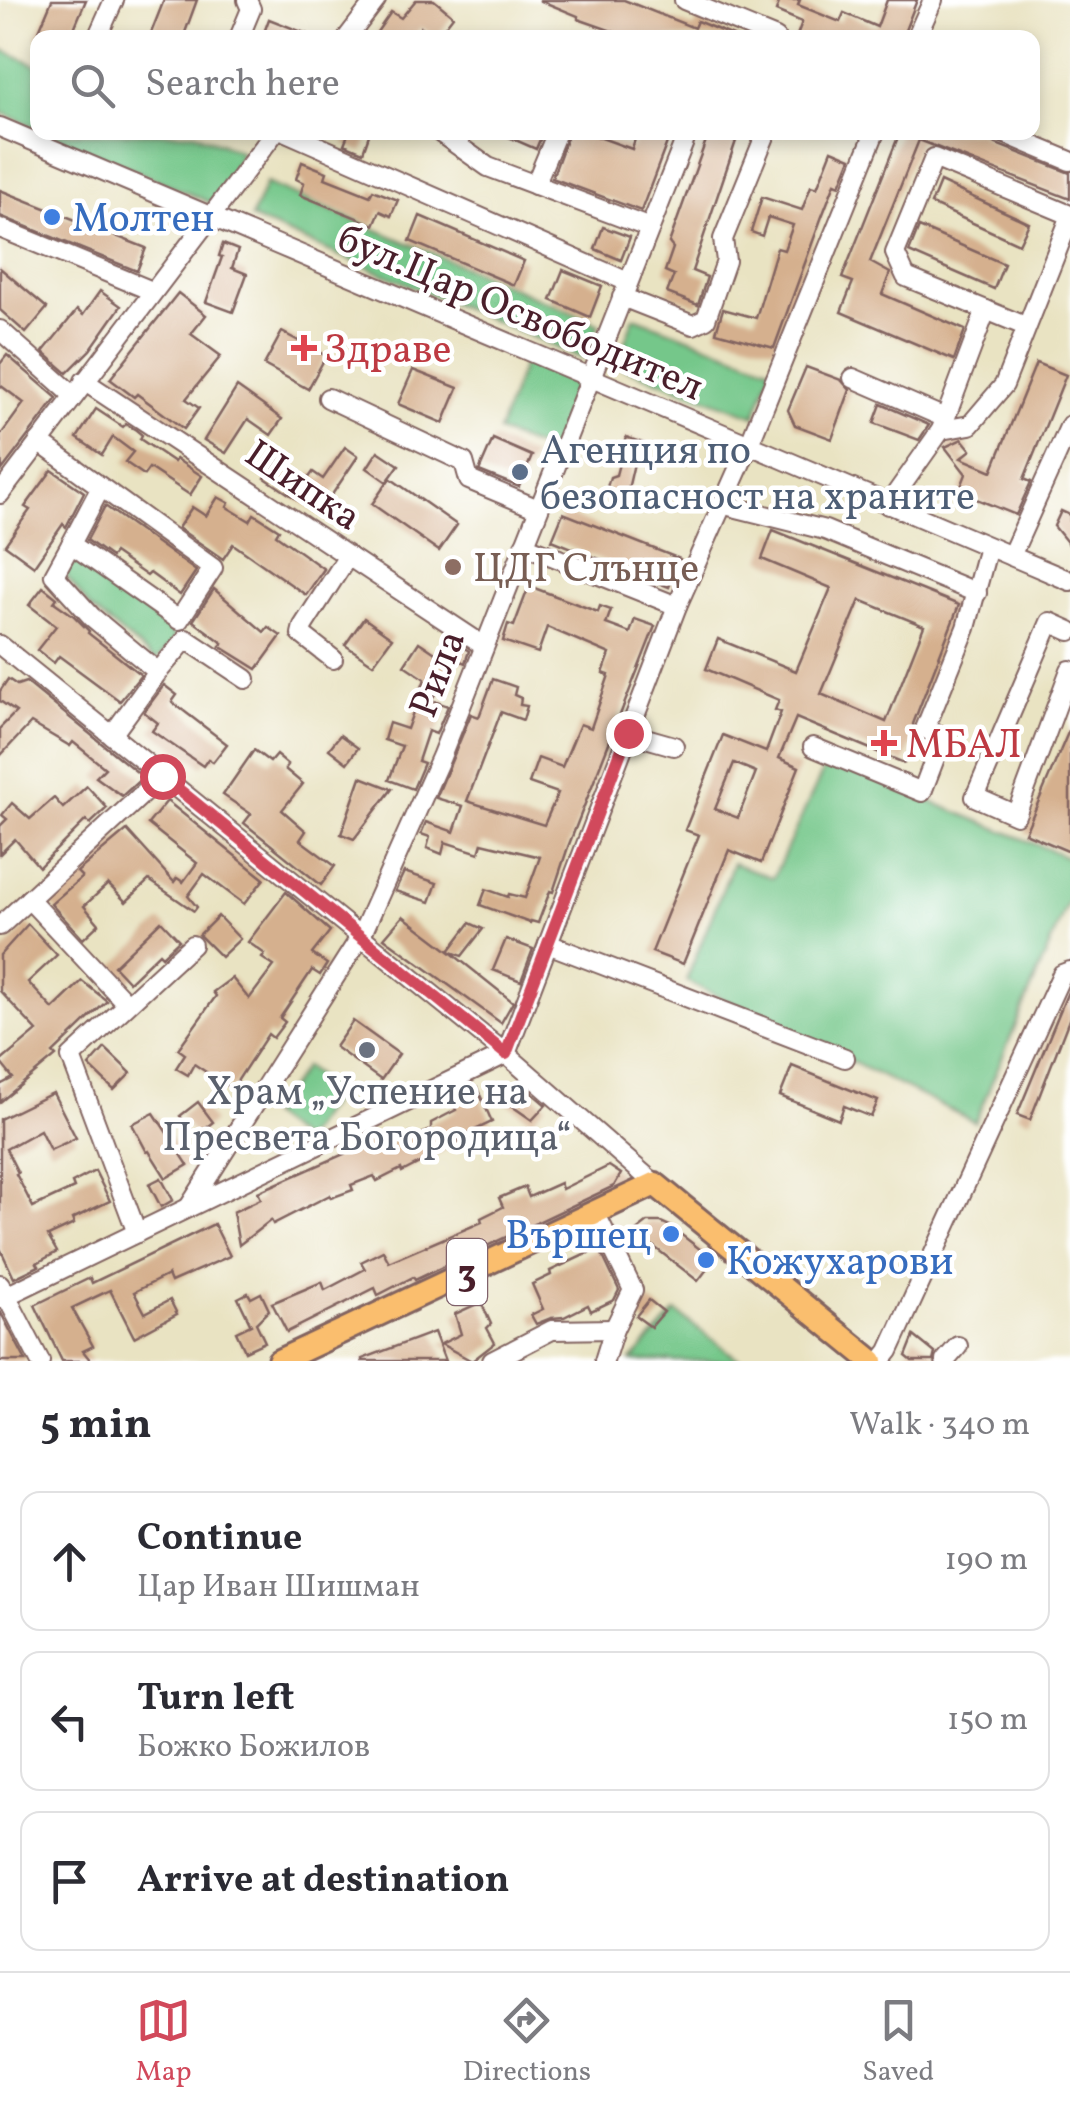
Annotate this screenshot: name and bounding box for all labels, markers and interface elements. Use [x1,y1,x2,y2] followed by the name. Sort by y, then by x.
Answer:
[30,30,1040,140] search box
[65,58,120,113] icon: search
[145,59,340,112] text: Search here
[72,193,215,249] place label: Молтен
[41,206,63,228] marker: Молтен
[328,212,711,417] street label: бул.Цар Освободител
[324,324,452,380] place label: Здраве
[293,337,315,359] marker: Здраве
[540,425,975,527] place label: Агенция по безопасност на храните
[233,428,371,547] street label: Шипка
[509,461,531,483] marker: Агенция по безопасност на храните
[473,543,699,599] place label: ЦДГ Слънце
[442,556,464,578] marker: ЦДГ Слънце
[398,623,482,726] street label: Рила
[606,711,652,757] route end
[906,719,1022,775] place label: МБАЛ
[871,730,897,756] marker: МБАЛ
[140,754,186,800] route start
[356,1039,378,1061] marker: Храм „Успение на Пресвета Богородица“
[162,1066,572,1168] place label: Храм „Успение на Пресвета Богородица“
[505,1210,651,1266] place label: Вършец
[660,1223,682,1245] marker: Вършец
[726,1236,954,1292] place label: Кожухарови
[447,1239,487,1305] road number: 3
[695,1249,717,1271] marker: Кожухарови
[40,1397,152,1456] text: 5 min
[849,1404,1030,1448] text: Walk · 340 m
[137,1513,302,1566] text: Continue
[42,1534,97,1589] icon: ahead
[944,1539,1028,1583] text: 190 m
[137,1566,420,1610] text: Цар Иван Шишман
[137,1673,294,1726] text: Turn left
[42,1694,97,1749] icon: left
[947,1699,1028,1743] text: 150 m
[137,1726,370,1770] text: Божко Божилов
[42,1854,97,1909] icon: arrive
[137,1855,510,1908] text: Arrive at destination
[136,1993,192,2092] tab: Map
[463,1993,591,2092] tab: Directions
[862,1993,934,2092] tab: Saved

